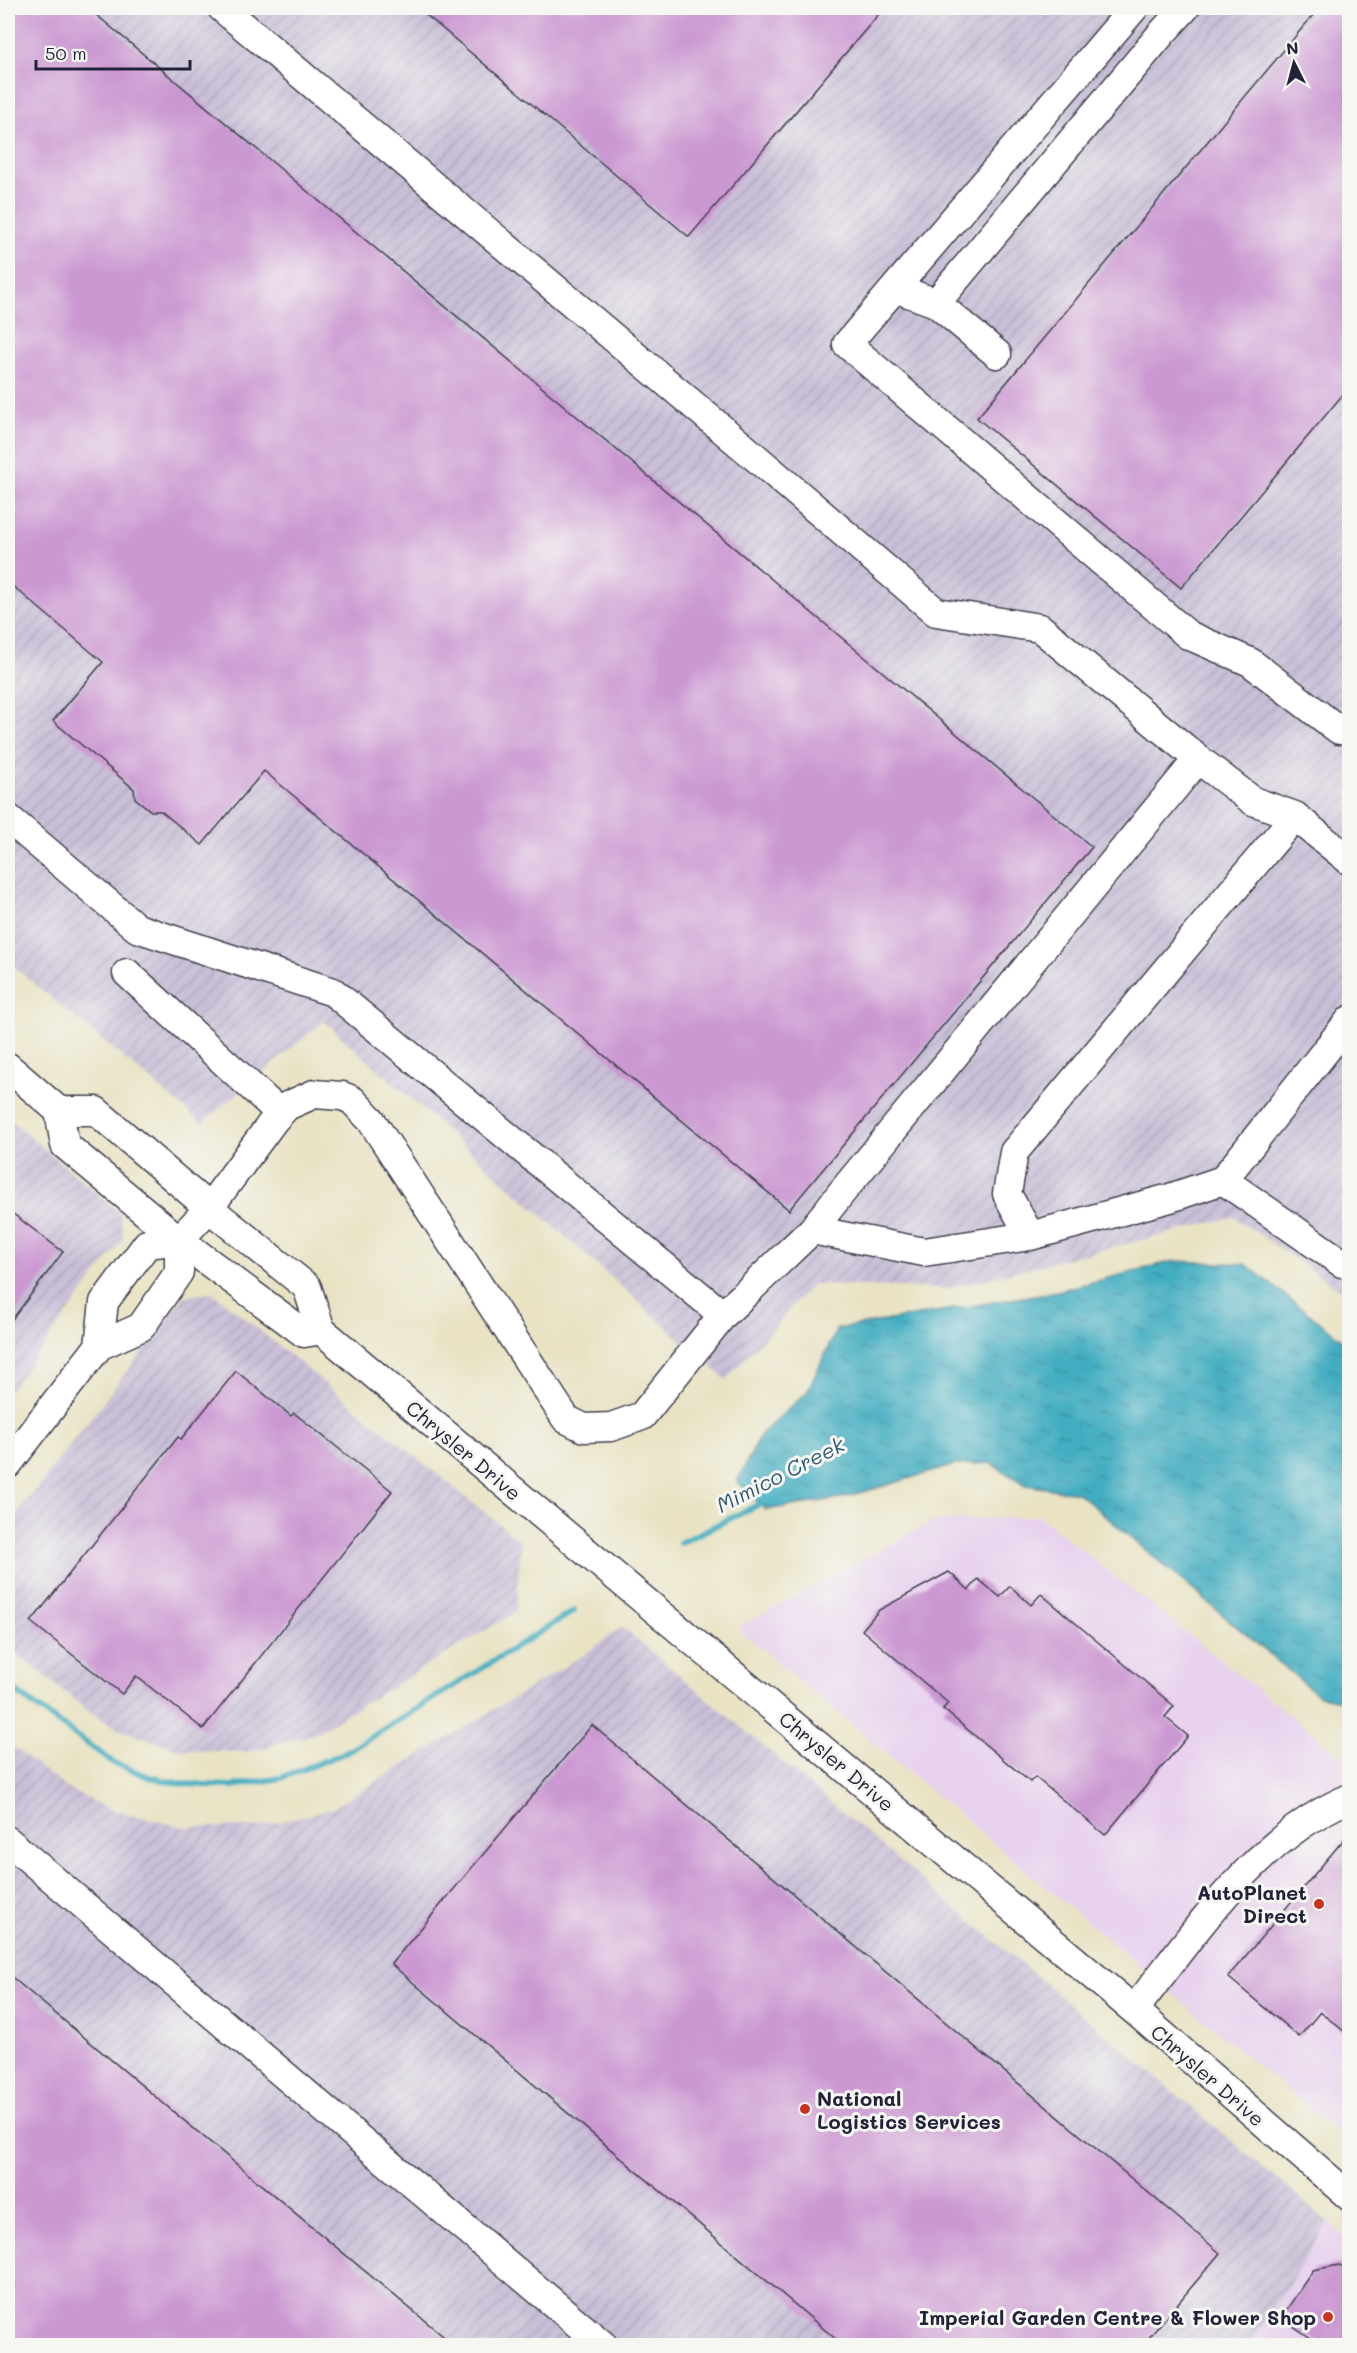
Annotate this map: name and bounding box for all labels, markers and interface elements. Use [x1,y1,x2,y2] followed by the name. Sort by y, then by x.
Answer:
[36,33,190,71] scale bar
[1264,33,1324,93] north arrow
[1285,37,1300,59] text: N
[45,41,87,65] text: 50 m
[401,1394,527,1506] street label: Chrysler Drive
[711,1430,849,1518] water label: Mimico Creek
[774,1705,900,1817] street label: Chrysler Drive
[1197,1879,1307,1928] place label: AutoPlanet Direct
[1312,1897,1326,1911] marker: AutoPlanet Direct
[1146,2018,1270,2132] street label: Chrysler Drive
[817,2085,1001,2134] place label: National Logistics Services
[798,2102,812,2116] marker: National Logistics Services
[919,2304,1316,2330] place label: Imperial Garden Centre & Flower Shop
[1321,2310,1335,2324] marker: Imperial Garden Centre & Flower Shop

